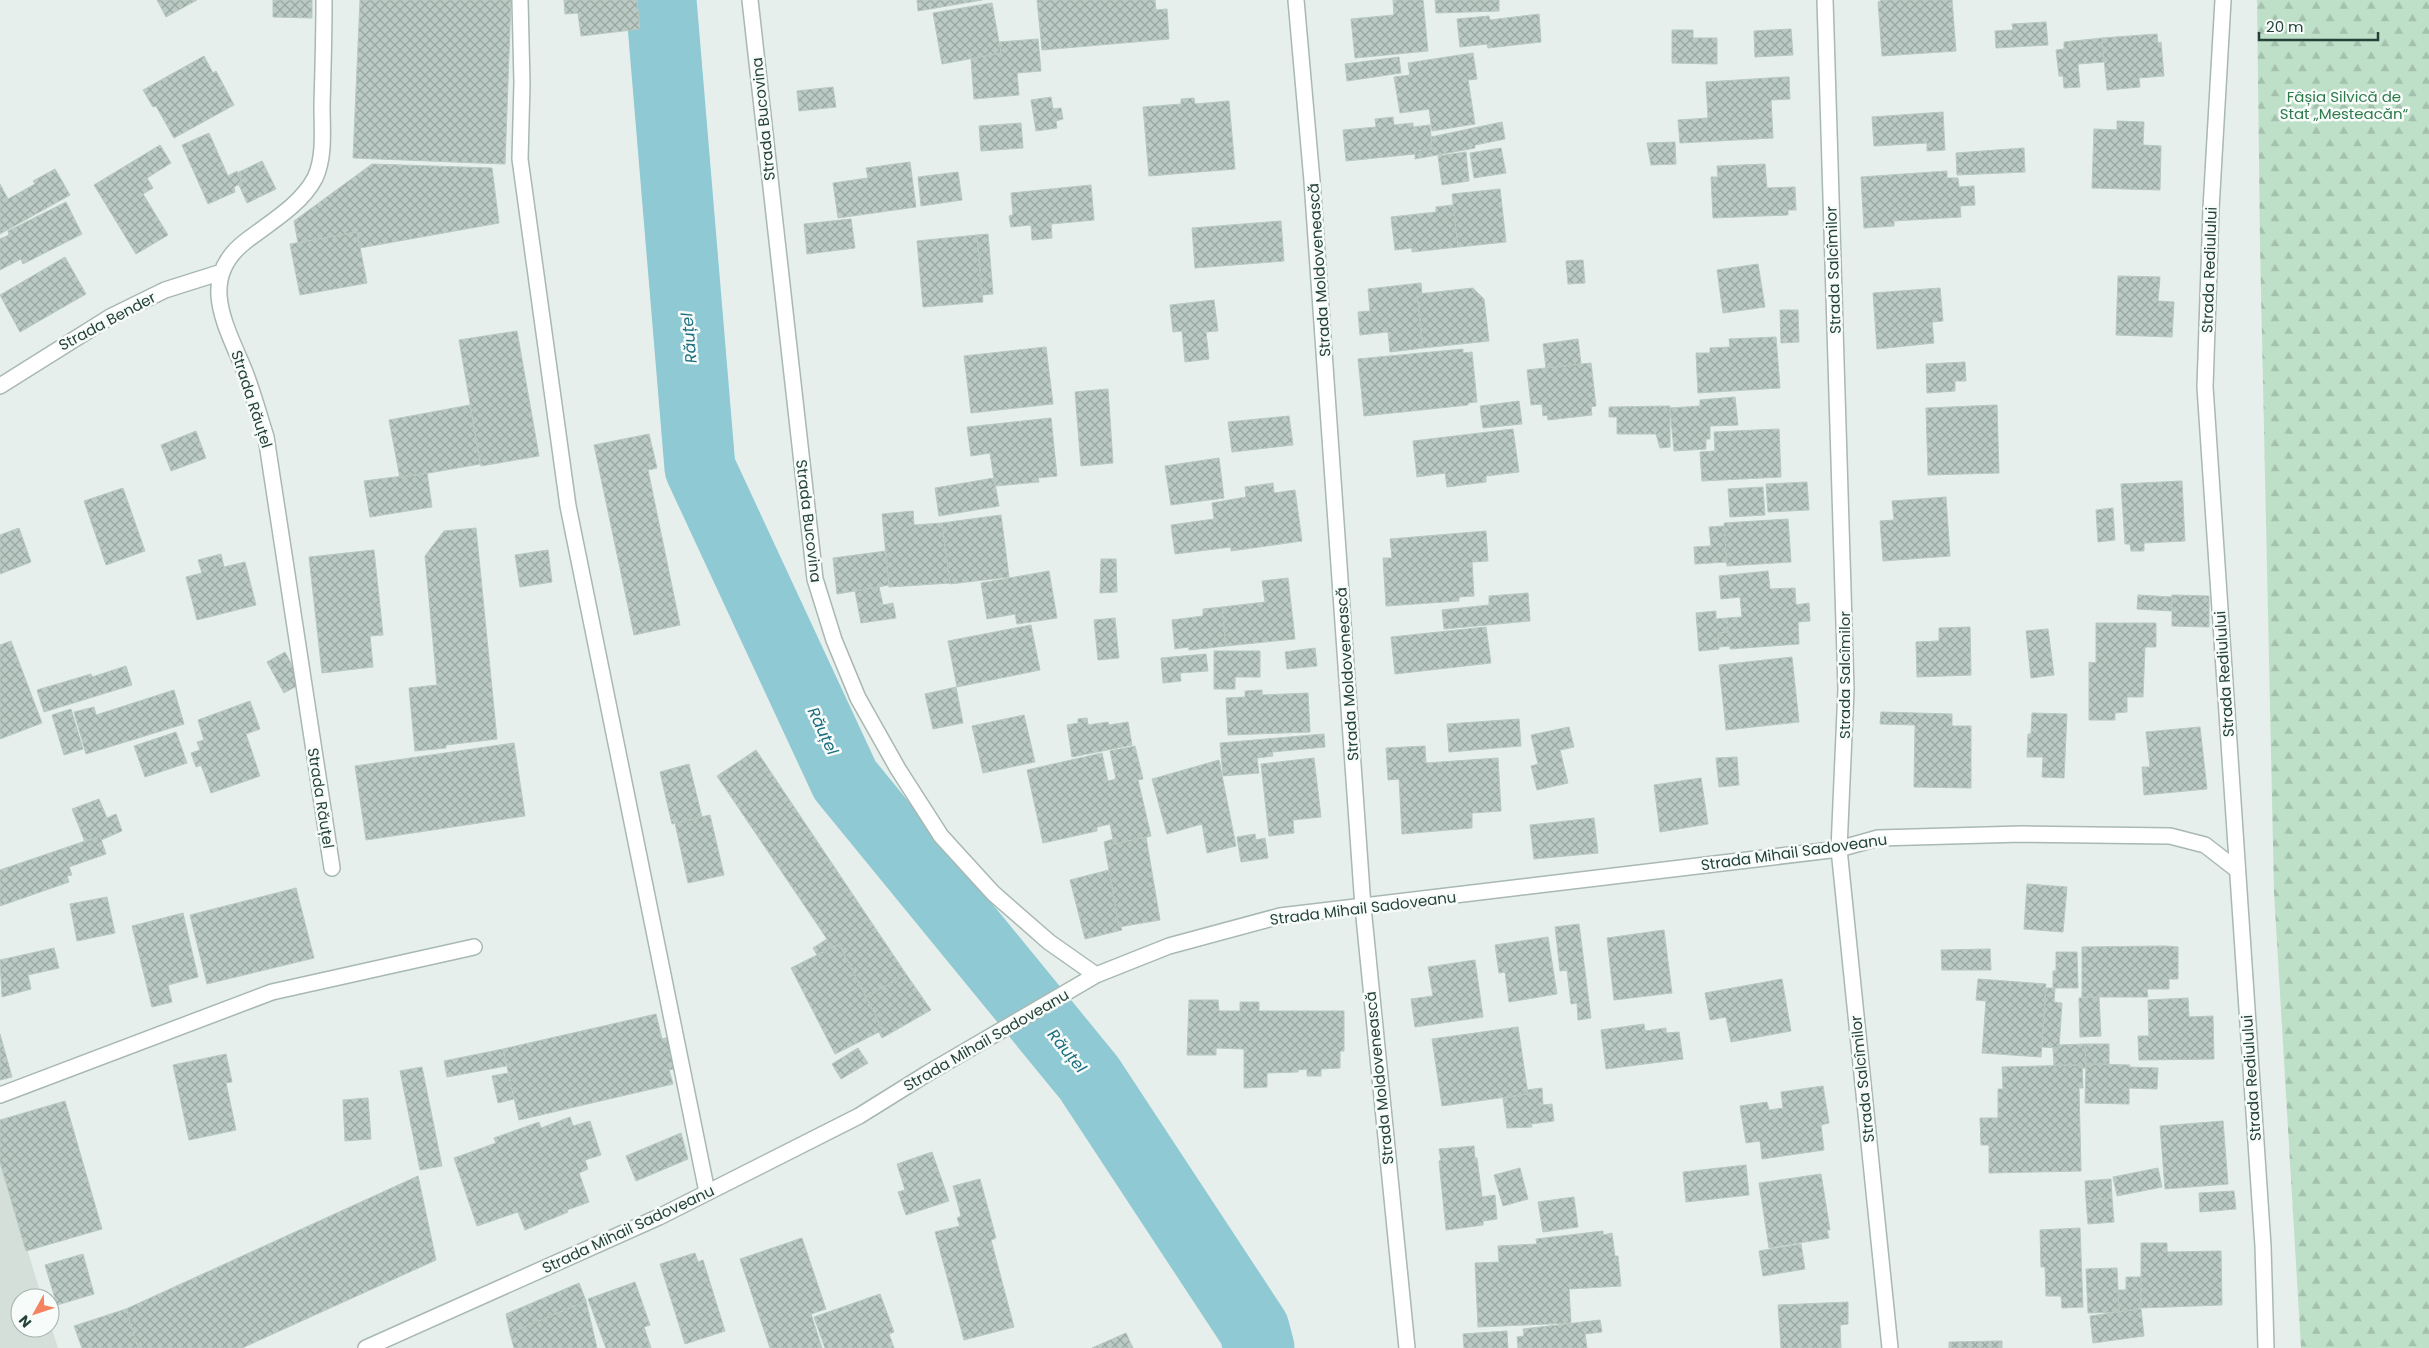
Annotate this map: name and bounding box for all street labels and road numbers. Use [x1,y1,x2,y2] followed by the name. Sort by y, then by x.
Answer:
[746,56,780,182] street label: Strada Bucovina
[1302,182,1336,358] street label: Strada Moldovenească
[1820,205,1846,334] street label: Strada Salcîmilor
[2196,206,2222,334] street label: Strada Rediulului
[55,286,160,355] street label: Strada Bender
[226,347,278,451] street label: Strada Răuțel
[791,458,827,584] street label: Strada Bucovina
[1330,586,1364,762] street label: Strada Moldovenească
[2209,610,2239,738] street label: Strada Rediulului
[1834,611,1855,739] street label: Strada Salcîmilor
[303,746,339,850] street label: Strada Răuțel
[1700,829,1888,875] street label: Strada Mihail Sadoveanu
[1269,886,1457,930] street label: Strada Mihail Sadoveanu
[899,984,1073,1096] street label: Strada Mihail Sadoveanu
[1359,990,1399,1166] street label: Strada Moldovenească
[1845,1014,1879,1144] street label: Strada Salcîmilor
[2236,1014,2266,1142] street label: Strada Rediulului
[538,1180,718,1278] street label: Strada Mihail Sadoveanu

